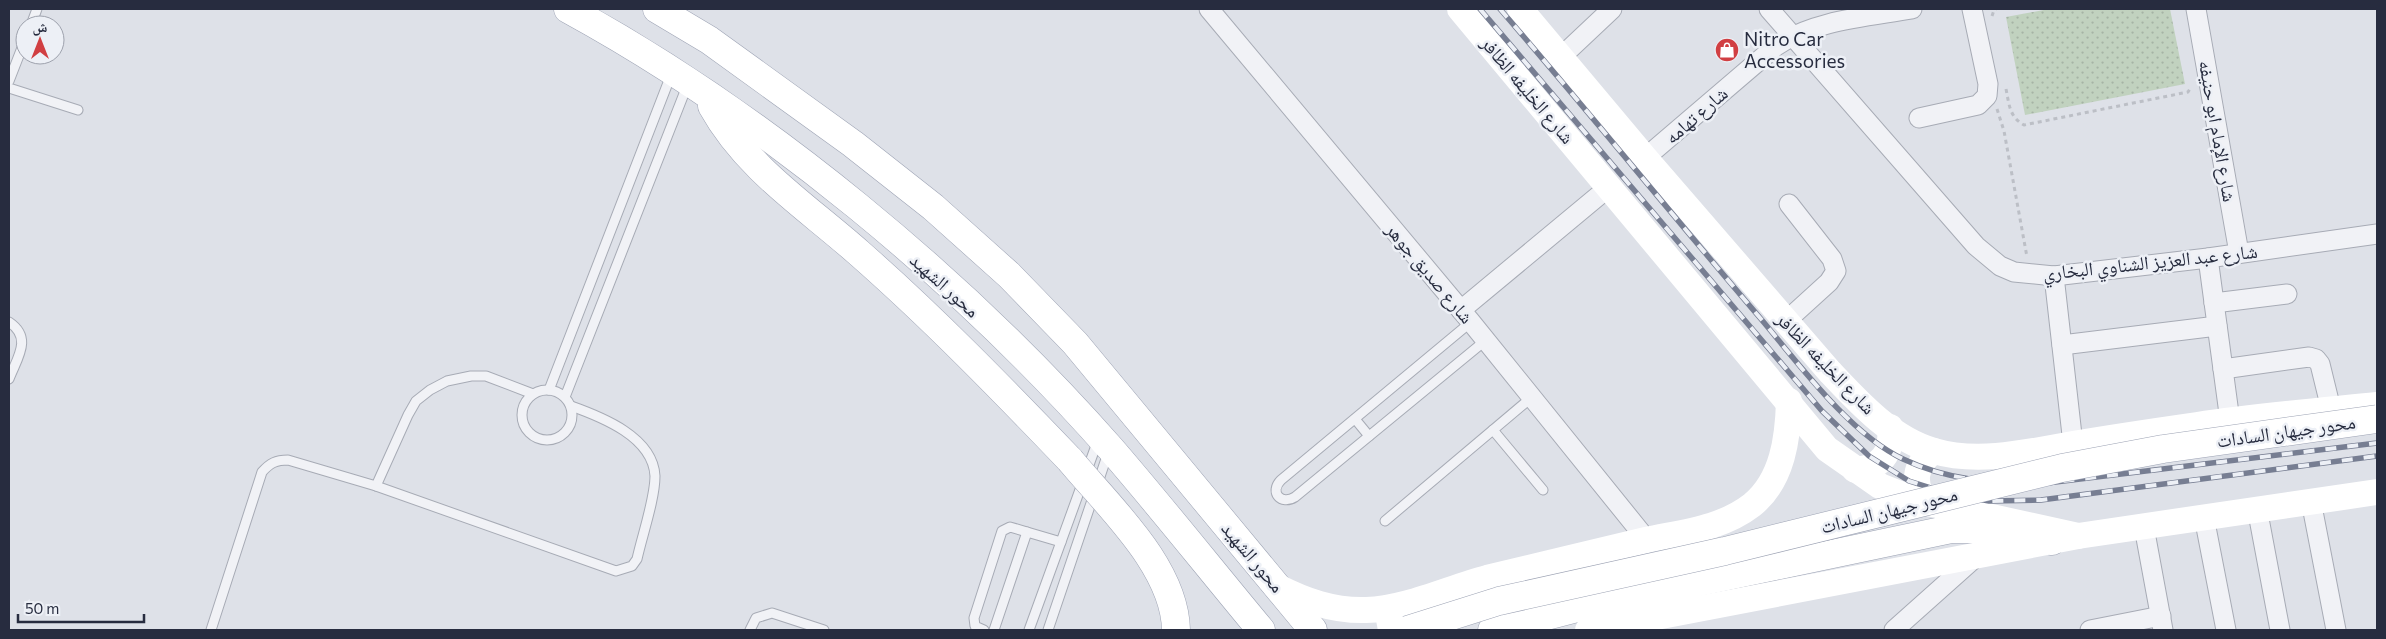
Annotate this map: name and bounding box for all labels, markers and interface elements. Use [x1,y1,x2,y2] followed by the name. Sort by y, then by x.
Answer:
[15,15,65,65] north arrow
[33,18,48,36] text: ش
[1744,27,1845,72] place label: Nitro Car Accessories
[1475,31,1580,149] street label: شارع الخليفه الظافر
[1714,37,1740,63] shop icon: Nitro Car Accessories
[2192,58,2242,204] street label: شارع الإمام ابو حنيفه
[1660,81,1732,149] street label: شارع تهامه
[1380,217,1479,328] street label: شارع صديق جوهر
[2041,239,2259,289] street label: شارع عبد العزيز الشناوي البخاري
[905,248,985,322] street label: محور الشهيد
[1770,306,1881,419] street label: شارع الخليفه الظافر
[2215,409,2357,453] street label: محور جيهان السادات
[1818,481,1960,539] street label: محور جيهان السادات
[1216,517,1290,597] street label: محور الشهيد
[18,592,144,624] scale bar
[25,599,59,617] text: 50 m

